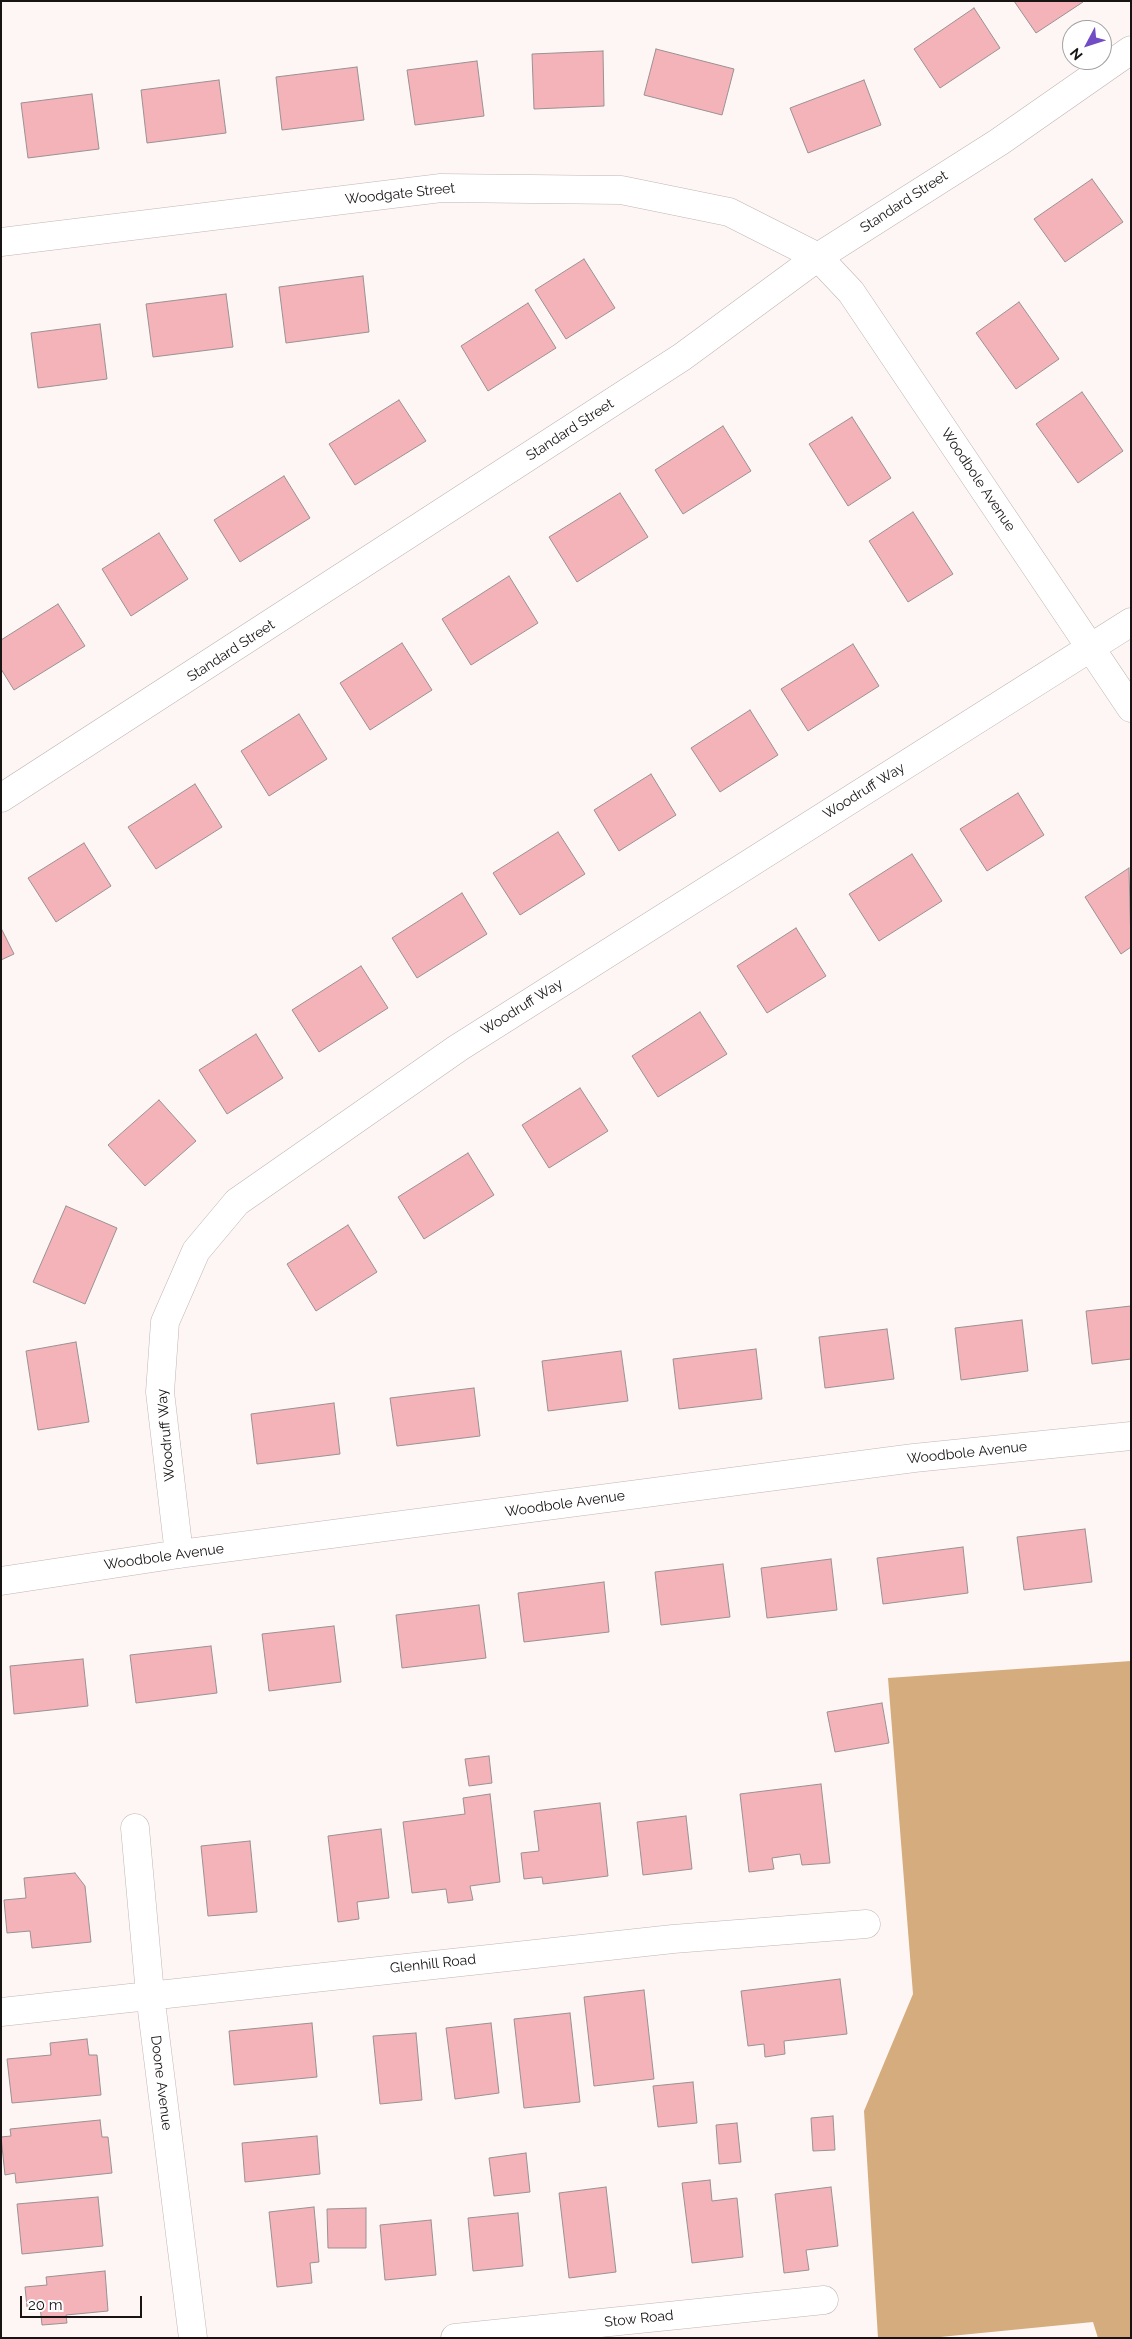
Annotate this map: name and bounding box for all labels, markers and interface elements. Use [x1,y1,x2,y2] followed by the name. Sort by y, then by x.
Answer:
[1062,20,1112,70] north arrow
[1067,45,1086,63] text: N
[857,167,951,237] street label: Standard Street
[344,180,456,208] street label: Woodgate Street
[523,395,617,465] street label: Standard Street
[937,425,1019,535] street label: Woodbole Avenue
[184,616,278,686] street label: Standard Street
[820,759,908,823] street label: Woodruff Way
[478,975,566,1039] street label: Woodruff Way
[154,1388,178,1482] street label: Woodruff Way
[906,1438,1028,1468] street label: Woodbole Avenue
[504,1487,626,1521] street label: Woodbole Avenue
[103,1540,225,1574] street label: Woodbole Avenue
[389,1951,477,1977] street label: Glenhill Road
[147,2034,175,2132] street label: Doone Avenue
[22,2286,145,2318] scale bar
[28,2296,63,2314] text: 20 m
[604,2307,674,2331] street label: Stow Road

